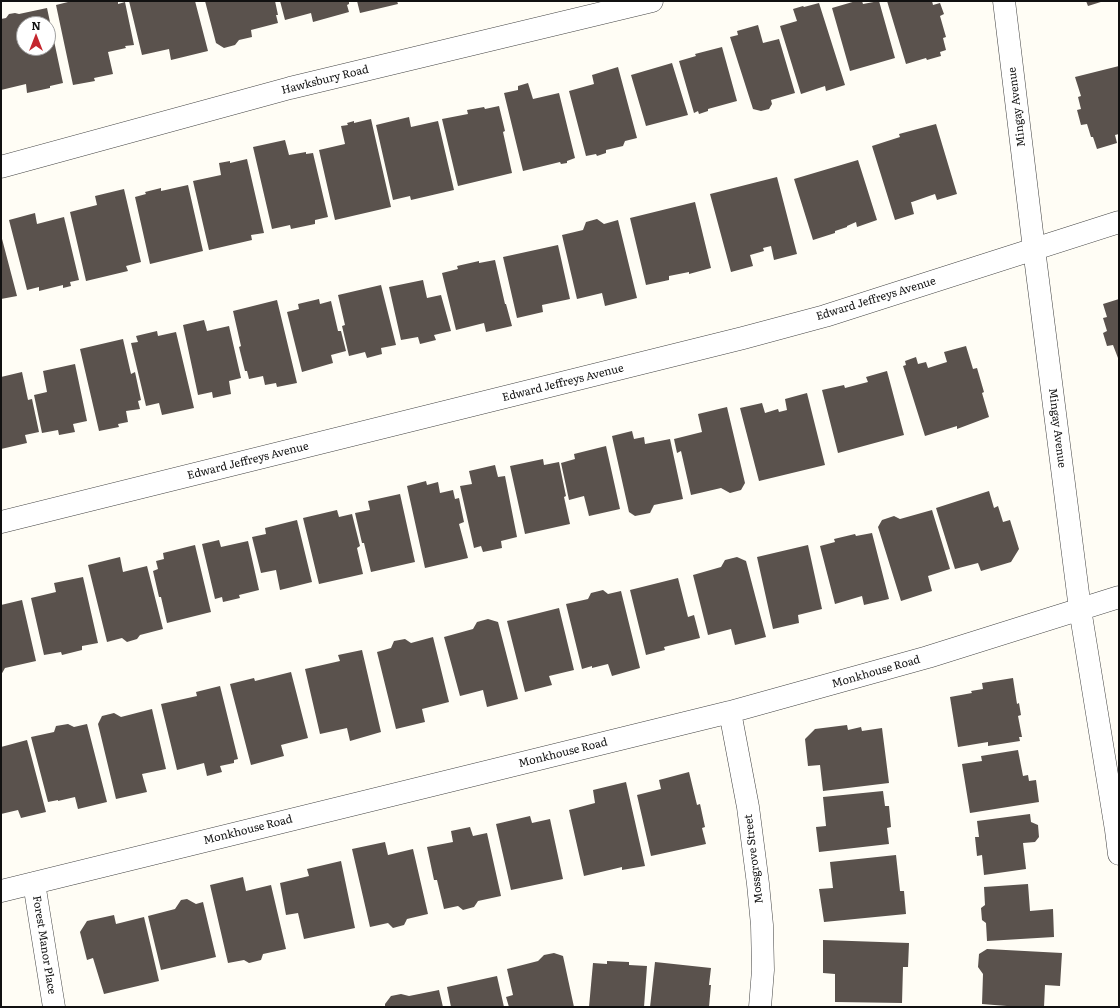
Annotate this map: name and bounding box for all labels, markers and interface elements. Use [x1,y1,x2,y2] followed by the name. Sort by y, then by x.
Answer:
[16,16,56,56] north arrow
[31,17,41,33] text: N
[280,63,370,97] street label: Hawksbury Road
[1006,66,1028,148] street label: Mingay Avenue
[815,274,937,324] street label: Edward Jeffreys Avenue
[501,362,625,404] street label: Edward Jeffreys Avenue
[1046,387,1068,469] street label: Mingay Avenue
[186,440,310,482] street label: Edward Jeffreys Avenue
[830,653,922,691] street label: Monkhouse Road
[517,736,609,770] street label: Monkhouse Road
[202,813,294,847] street label: Monkhouse Road
[742,813,766,905] street label: Mossgrove Street
[30,895,58,995] street label: Forest Manor Place

